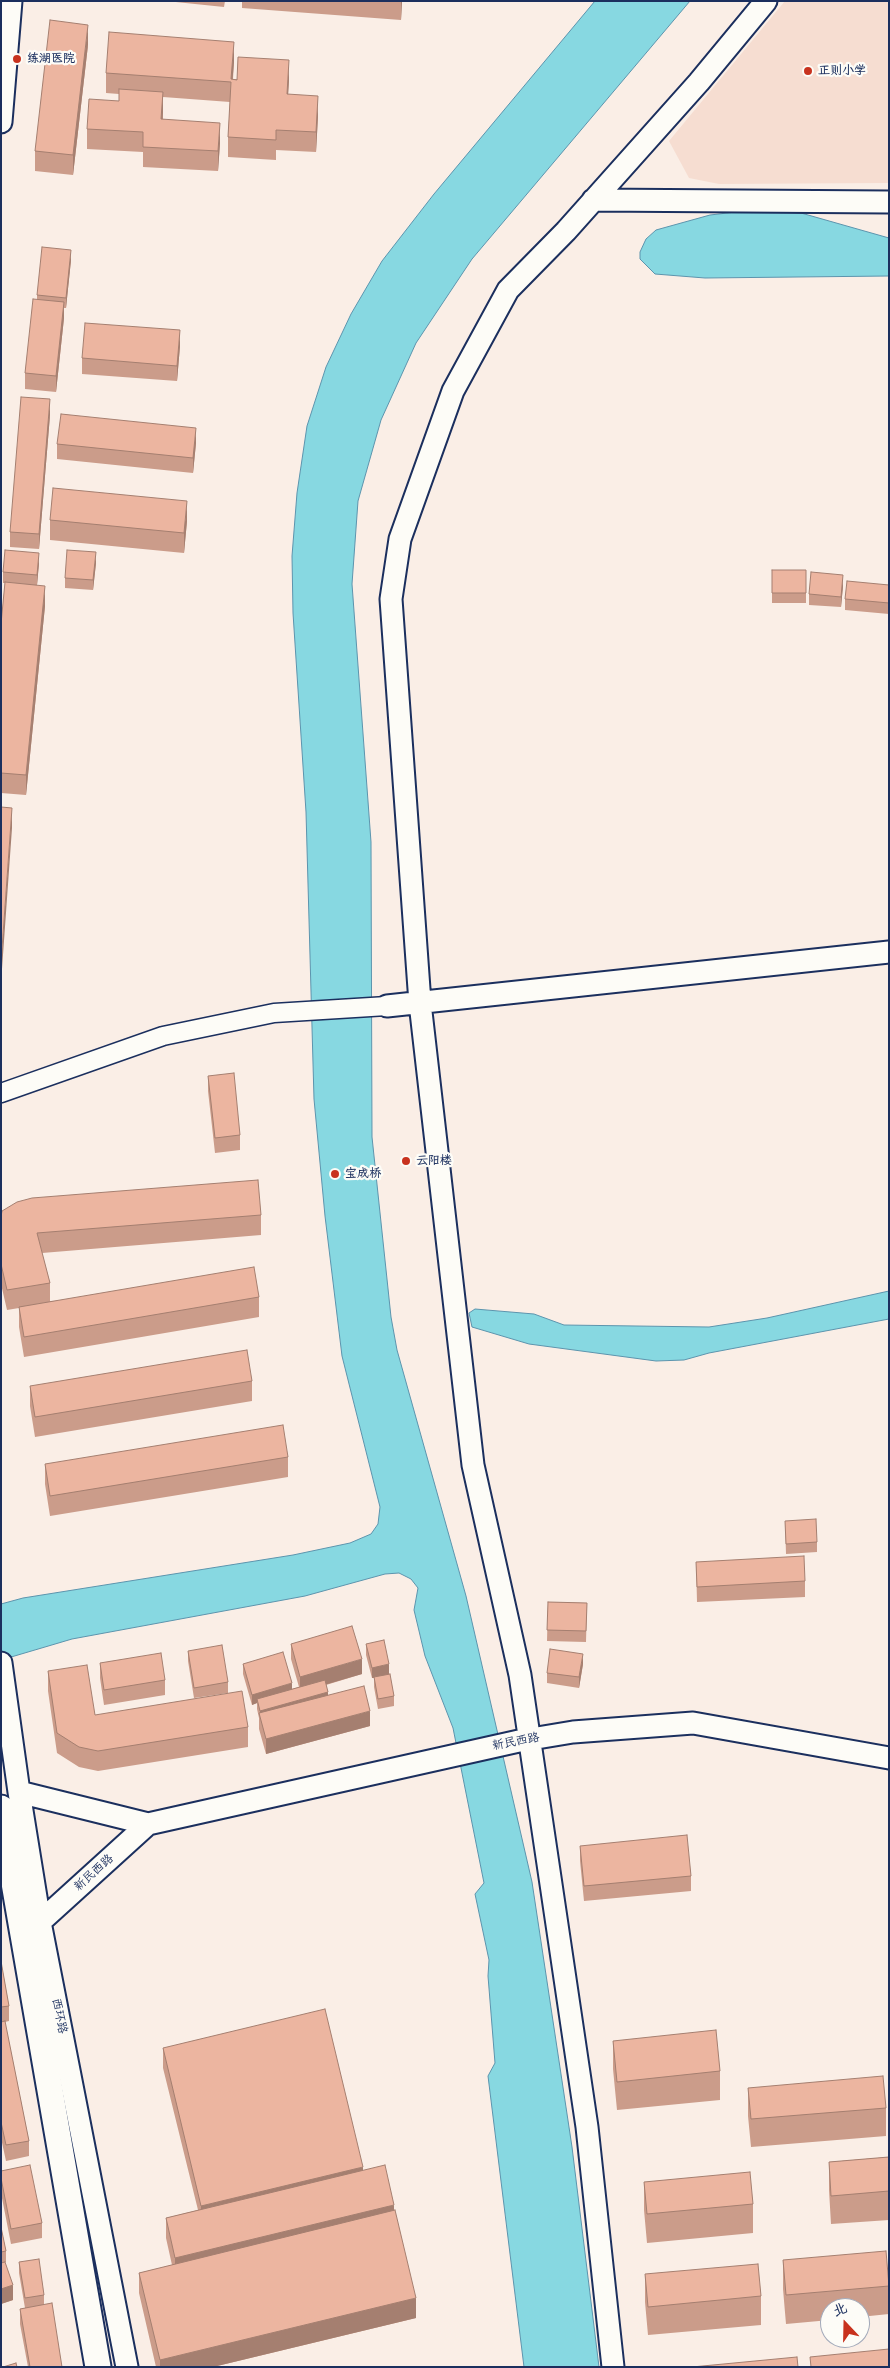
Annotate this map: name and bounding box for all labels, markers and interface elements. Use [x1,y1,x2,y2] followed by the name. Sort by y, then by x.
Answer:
[27,52,75,66] place label: 练湖医院
[11,53,23,65] marker: 练湖医院
[818,64,866,78] place label: 正则小学
[802,65,814,77] marker: 正则小学
[416,1154,452,1168] place label: 云阳楼
[400,1155,412,1167] marker: 云阳楼
[345,1167,381,1181] place label: 宝成桥
[329,1168,341,1180] marker: 宝成桥
[491,1730,541,1754] street label: 新民西路
[71,1852,117,1894] street label: 新民西路
[48,1997,70,2035] street label: 西环路
[820,2298,870,2348] north arrow
[830,2299,849,2320] text: 北

